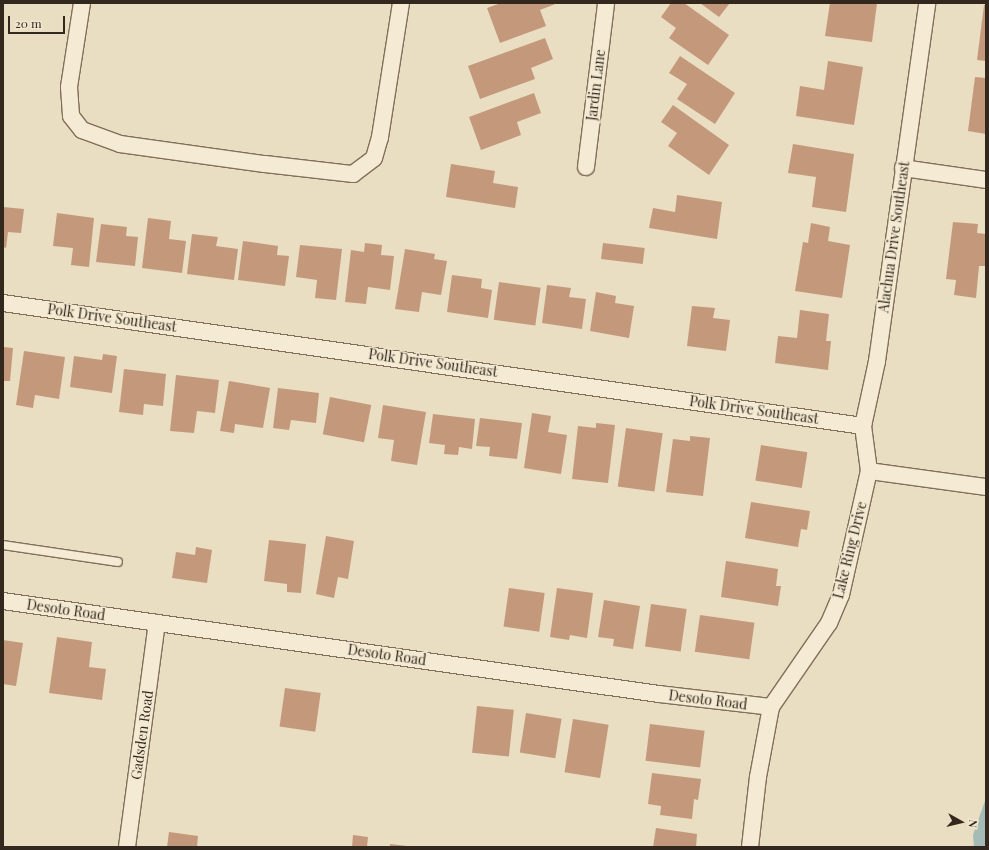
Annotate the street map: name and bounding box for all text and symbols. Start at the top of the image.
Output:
scale bar [10,8,67,34]
text: 20 m [15,15,42,31]
street label: Jardin Lane [583,48,609,122]
street label: Alachua Drive Southeast [875,160,913,314]
street label: Polk Drive Southeast [46,301,178,335]
street label: Polk Drive Southeast [367,346,499,380]
street label: Polk Drive Southeast [688,393,820,427]
street label: Lake Ring Drive [830,500,870,600]
street label: Desoto Road [26,596,106,624]
street label: Desoto Road [347,641,427,669]
street label: Desoto Road [668,687,748,713]
street label: Gadsden Road [127,689,157,781]
north arrow [941,802,981,842]
text: N [965,819,981,829]

